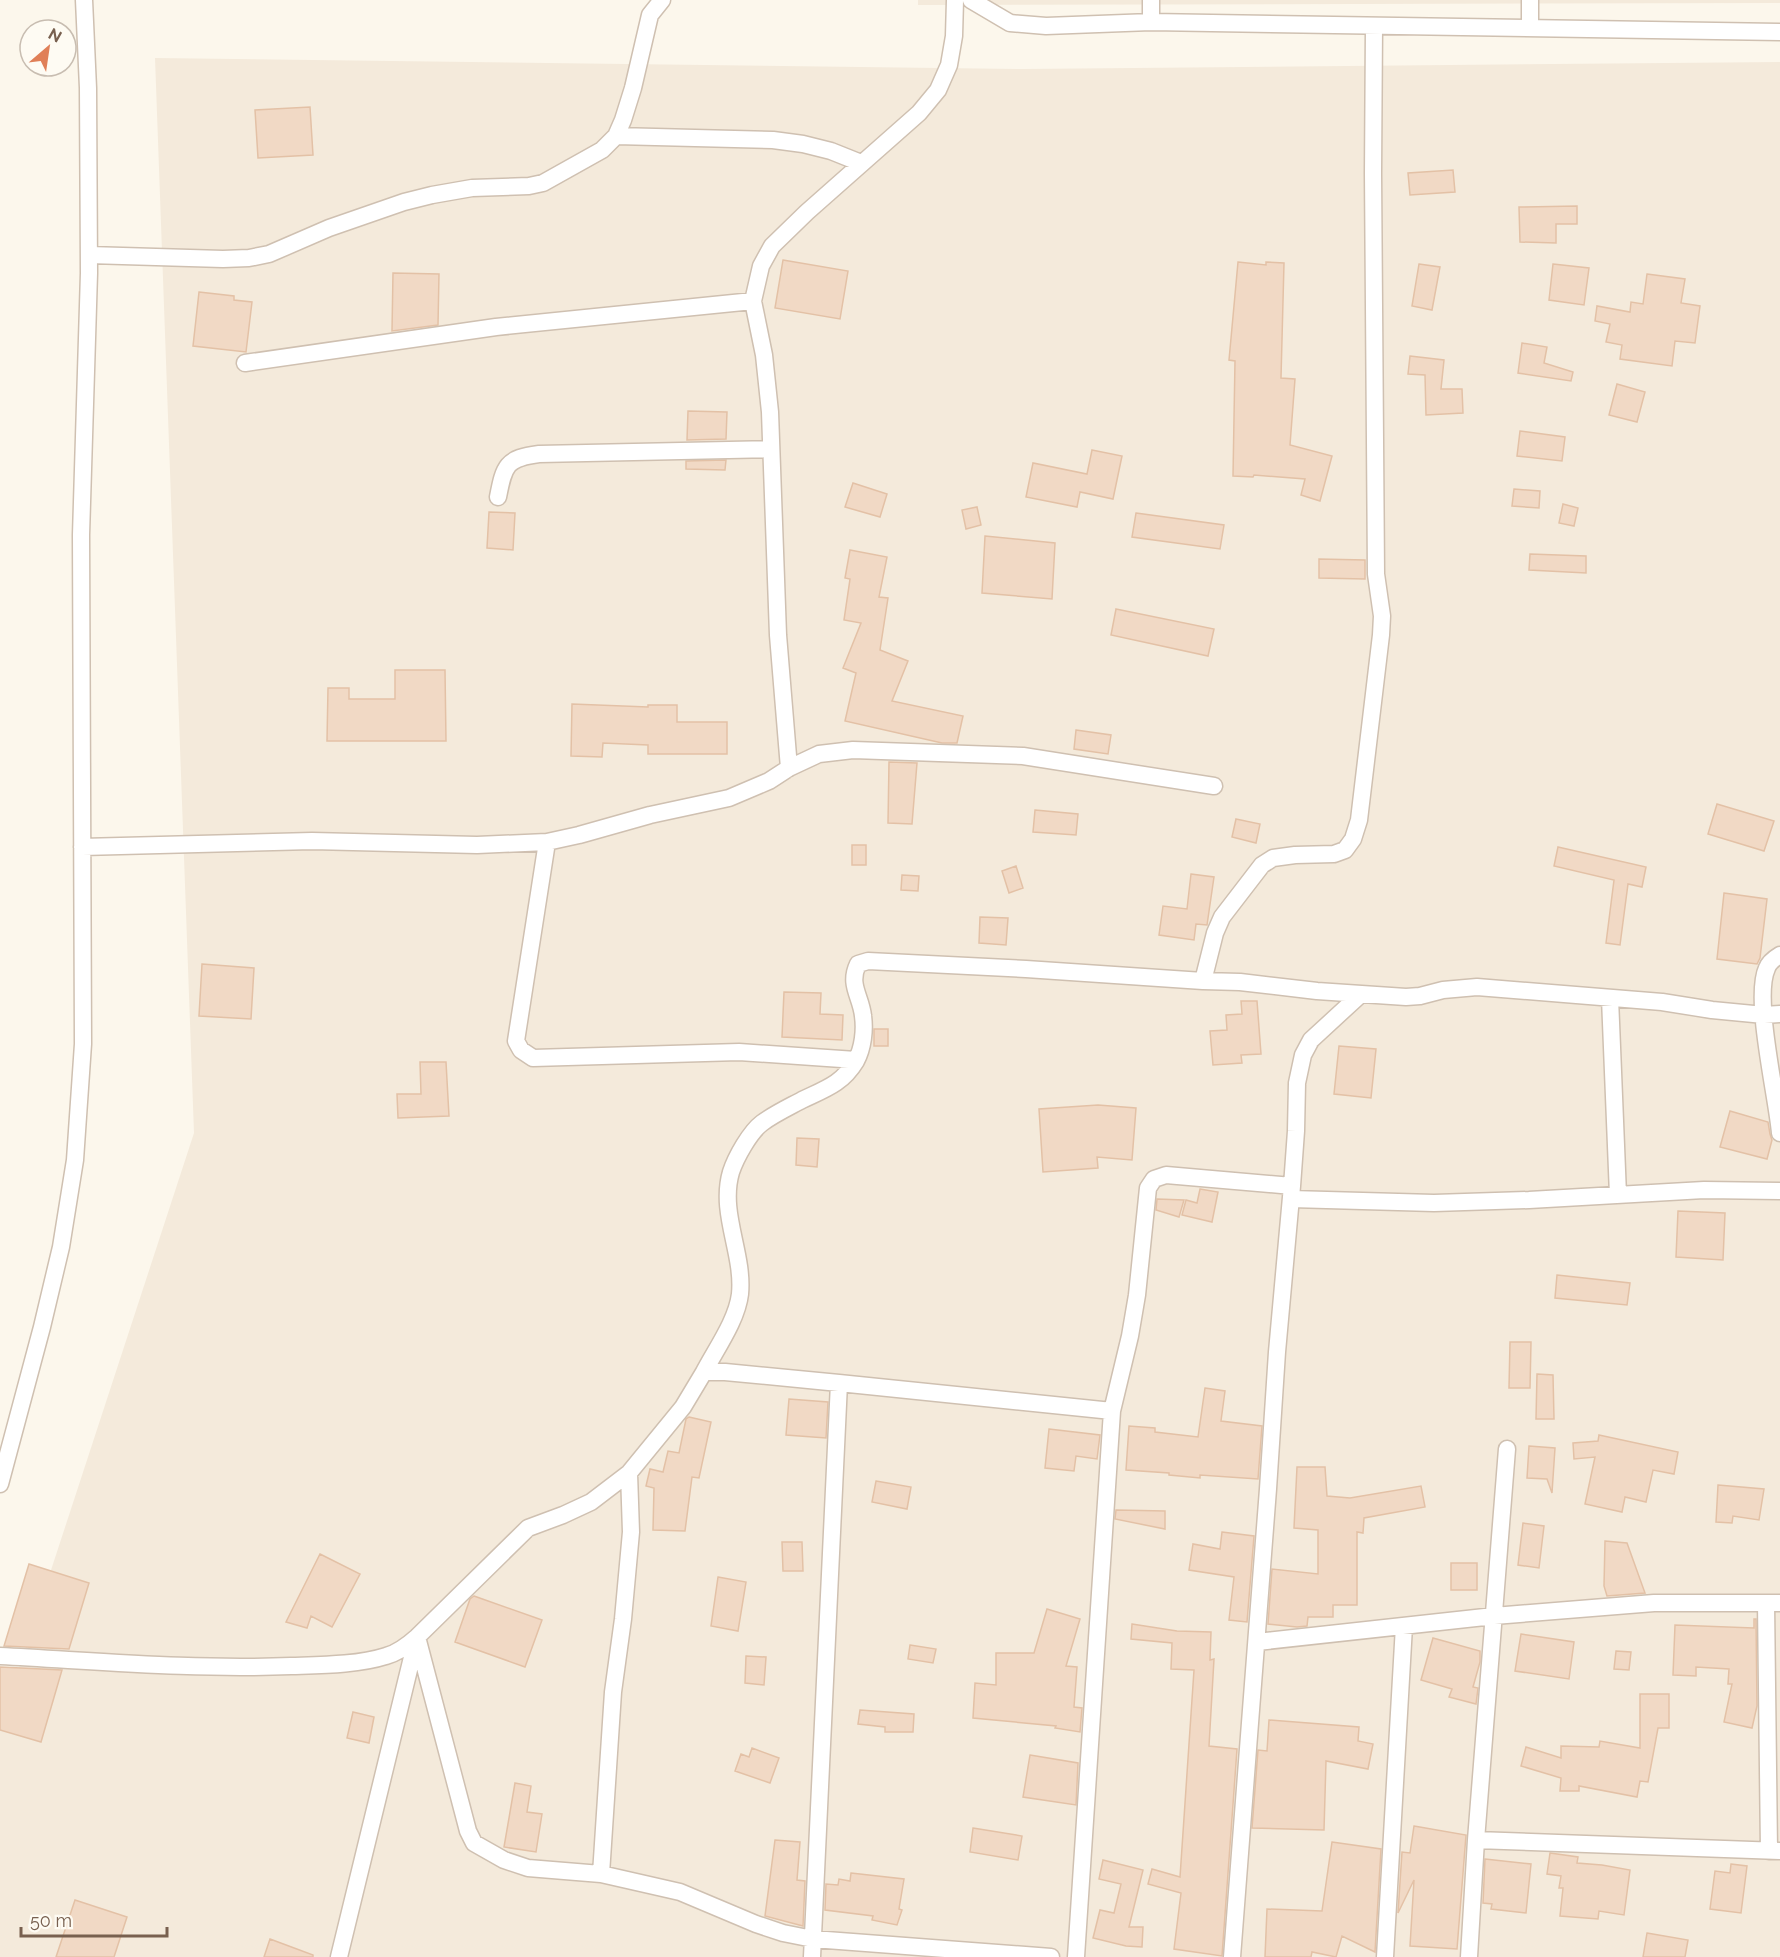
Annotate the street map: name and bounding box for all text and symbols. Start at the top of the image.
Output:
north arrow [18,18,78,78]
text: N [45,24,65,47]
scale bar [21,1900,166,1938]
text: 50 m [30,1910,72,1931]

